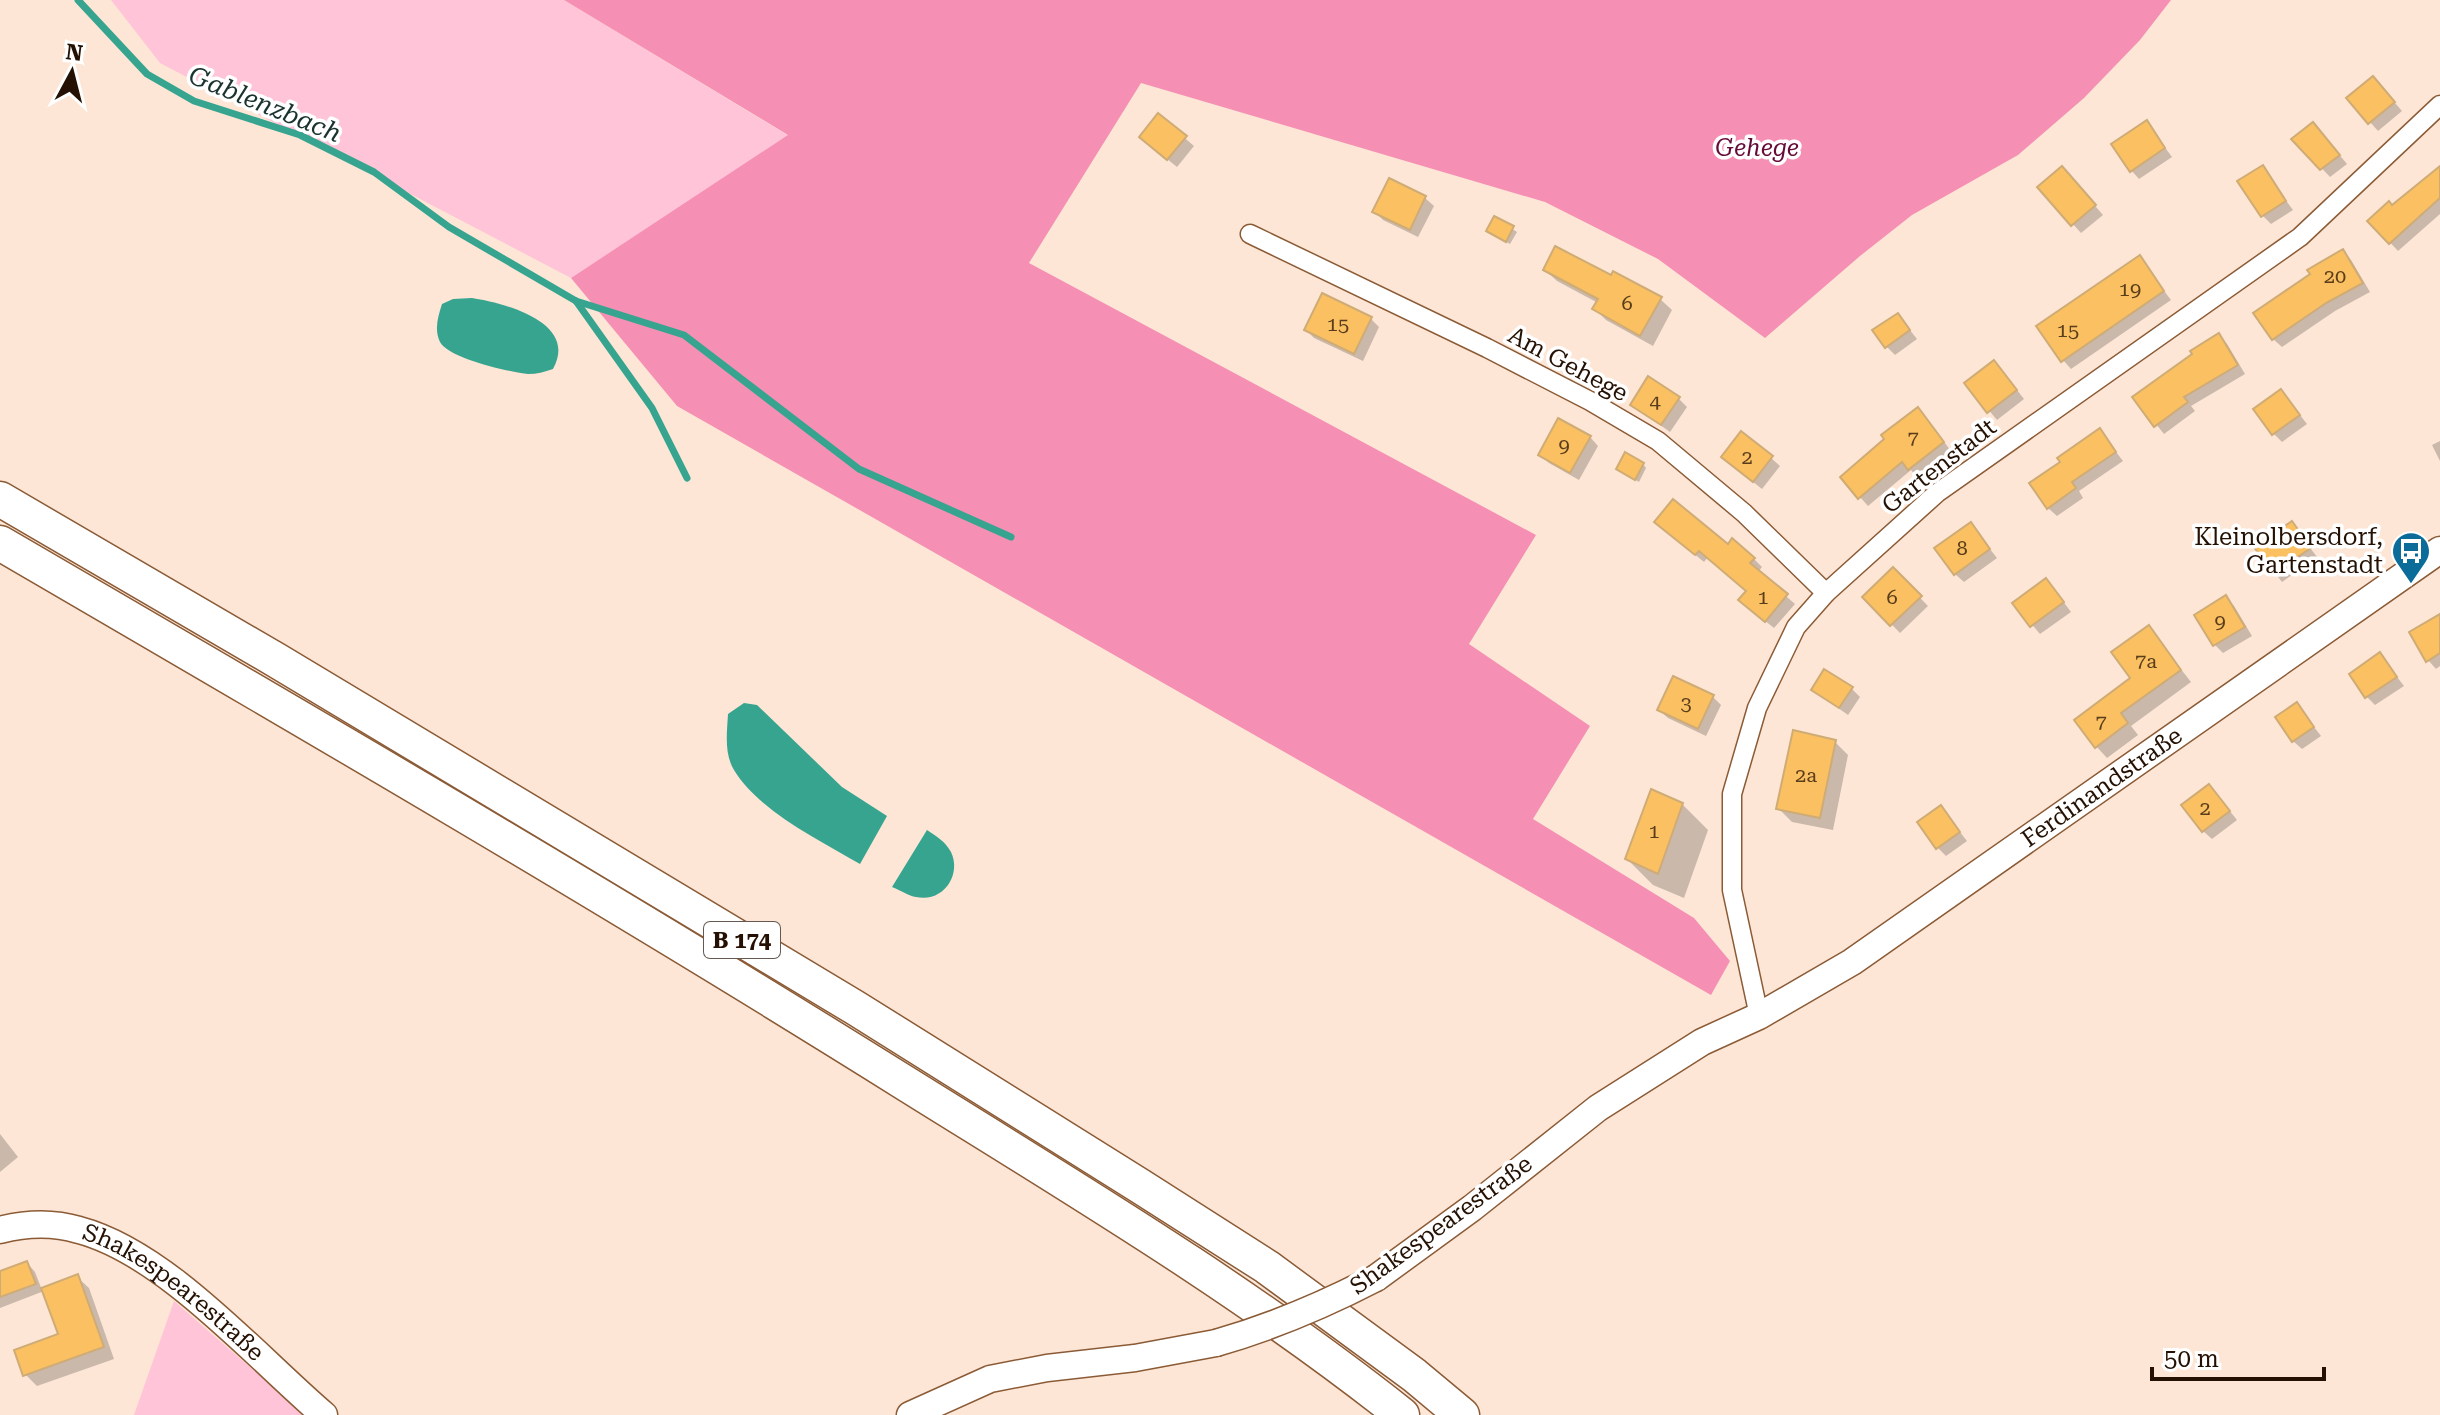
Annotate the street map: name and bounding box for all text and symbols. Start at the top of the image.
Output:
north arrow [32,32,112,112]
text: N [64,39,84,66]
water label: Gablenzbach [184,60,346,148]
park label: Gehege [1715,134,1799,162]
house number: 20 [2324,264,2346,288]
house number: 19 [2119,277,2141,301]
house number: 6 [1621,291,1633,315]
house number: 15 [1327,312,1349,336]
house number: 15 [2057,318,2079,342]
street label: Am Gehege [1503,321,1633,407]
house number: 4 [1649,389,1661,413]
street label: Gartenstadt [1876,413,2002,519]
house number: 7 [1907,426,1919,450]
house number: 9 [1558,433,1570,457]
house number: 2 [1741,445,1753,469]
place label: Kleinolbersdorf, Gartenstadt [2194,523,2383,579]
bus stop icon: Kleinolbersdorf, Gartenstadt [2390,530,2432,585]
house number: 8 [1956,536,1968,560]
house number: 1 [1757,585,1769,609]
house number: 6 [1886,585,1898,609]
house number: 9 [2214,609,2226,633]
house number: 7a [2135,649,2157,673]
house number: 3 [1680,691,1692,715]
house number: 7 [2095,710,2107,734]
street label: Ferdinandstraße [2016,721,2187,853]
house number: 2a [1795,763,1817,787]
house number: 2 [2199,796,2211,820]
house number: 1 [1648,819,1660,843]
road number: B 174 [704,922,780,958]
street label: Shakespearestraße [1345,1150,1537,1300]
street label: Shakespearestraße [79,1218,270,1367]
scale bar [2152,1331,2324,1381]
text: 50 m [2164,1345,2219,1373]

